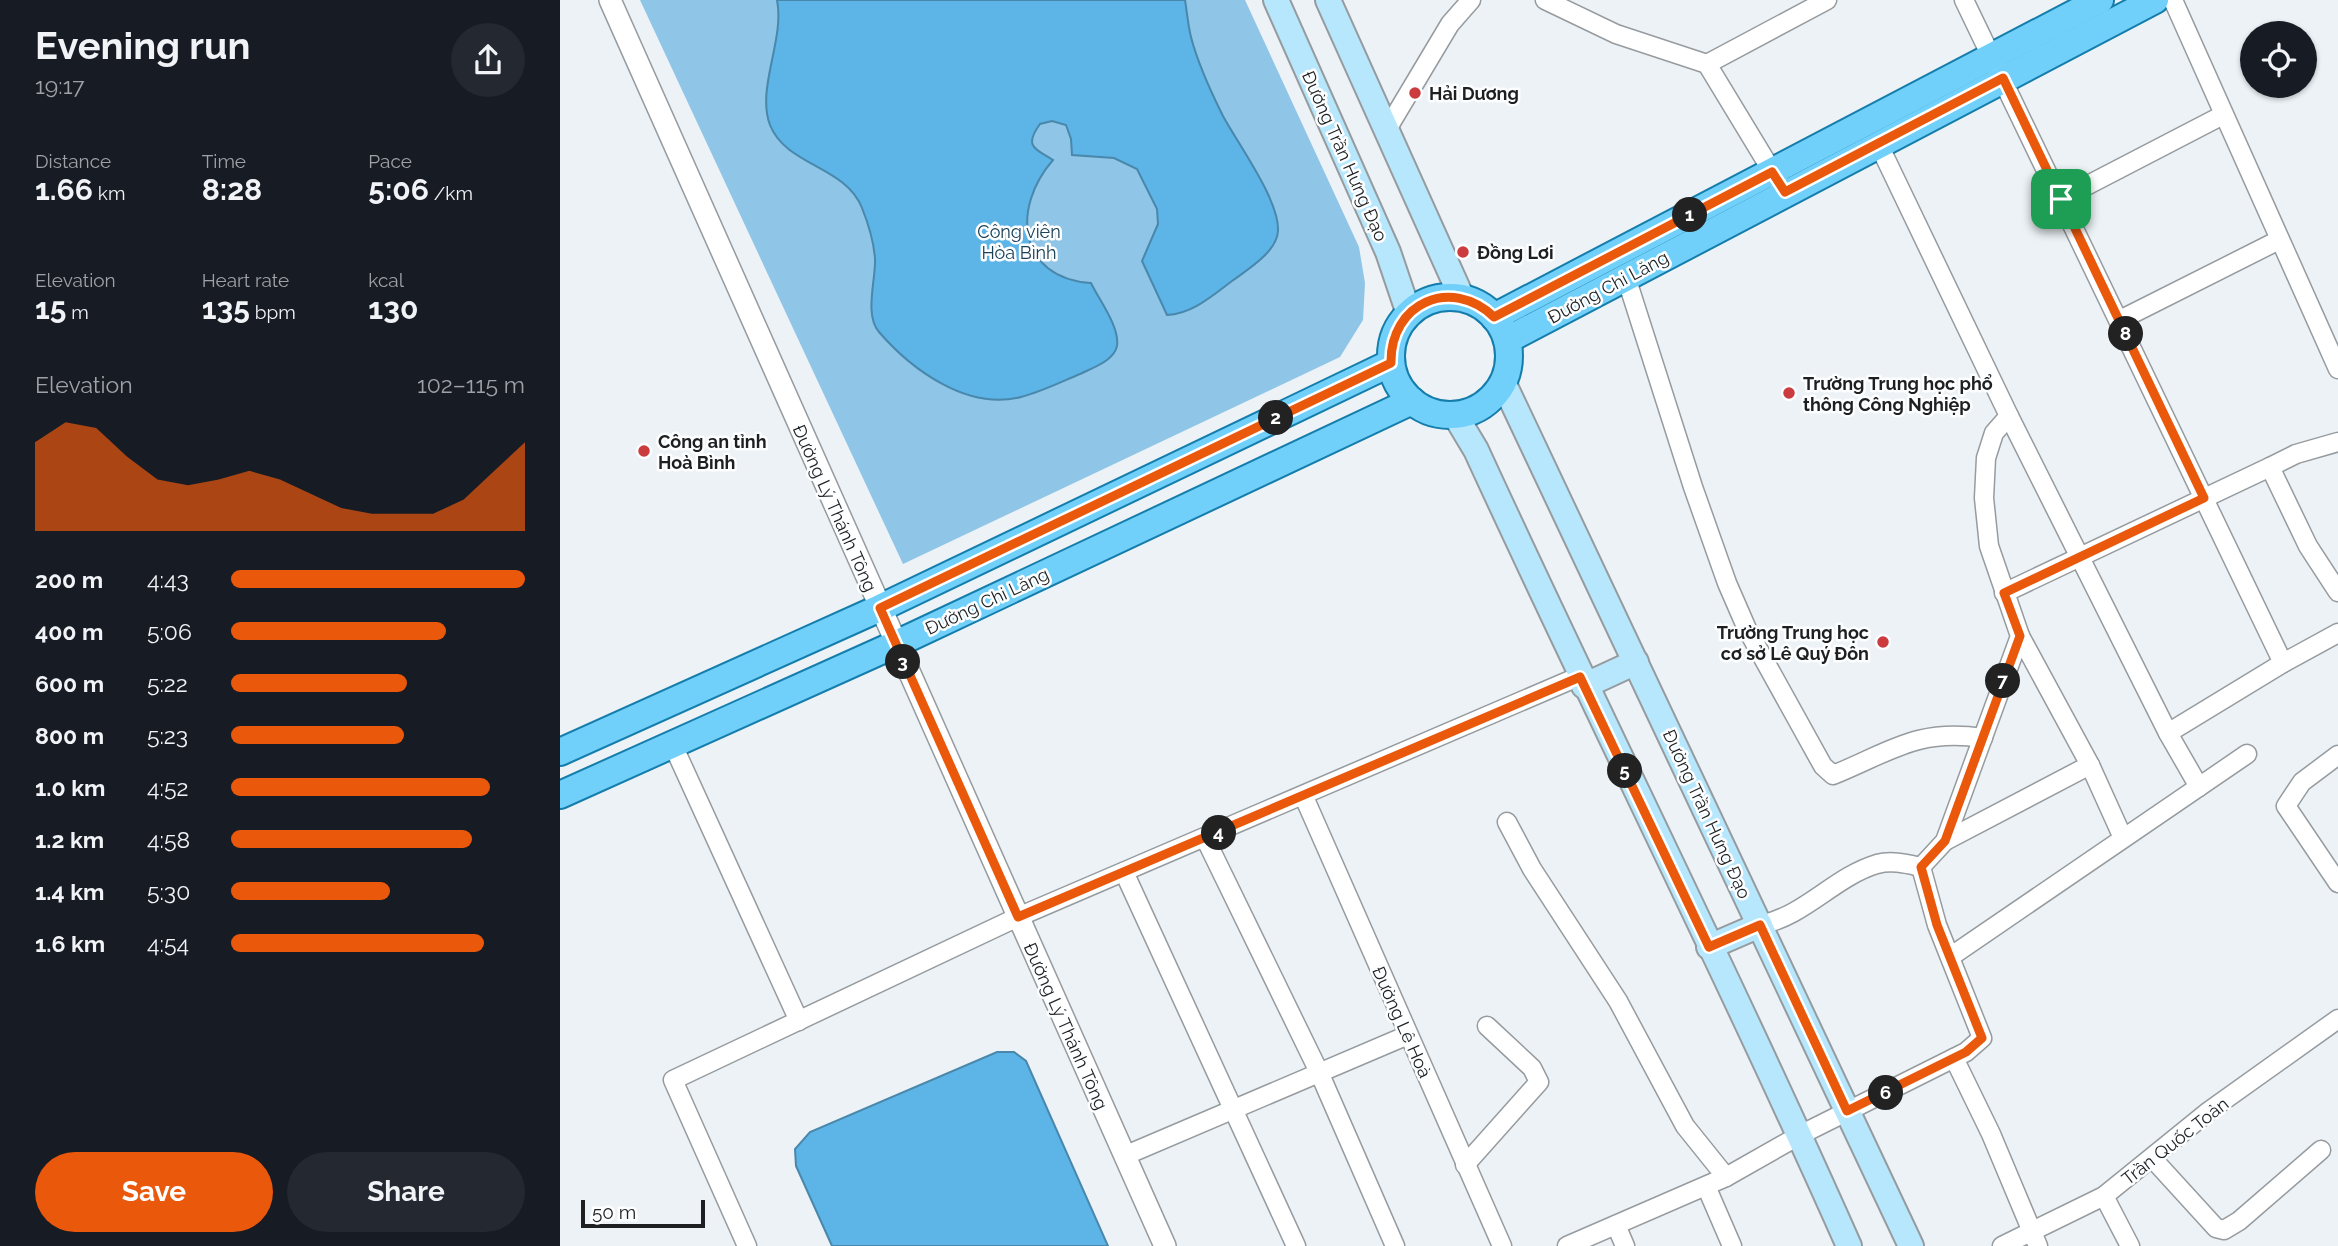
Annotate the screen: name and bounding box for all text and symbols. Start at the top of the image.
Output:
map controls [2240,21,2317,98]
button: locate [2240,21,2317,98]
text: Evening run [35,23,250,68]
button: share [451,23,525,97]
street label: Đường Trần Hưng Đạo [1298,68,1392,245]
text: 19:17 [35,72,85,99]
place label: Hải Dương [1429,83,1519,104]
marker: Hải Dương [1407,85,1423,101]
text: Distance [35,150,111,172]
text: Time [202,150,246,172]
text: Pace [368,150,412,172]
pin [2031,169,2091,229]
text: 1.66 [35,172,93,207]
text: 8:28 [202,172,262,207]
text: 5:06 [368,172,429,207]
icon: arrive [2042,180,2080,218]
text: km [93,182,125,204]
text: /km [429,182,473,204]
pin: 1 [1672,198,1708,232]
text: 1 [1685,203,1694,225]
park label: Công viên Hòa Bình [977,221,1061,263]
place label: Đồng Lơi [1477,242,1554,263]
marker: Đồng Lơi [1455,244,1471,260]
street label: Đường Chi Lăng [1544,246,1672,328]
text: Elevation [35,269,116,291]
text: Heart rate [202,269,289,291]
text: kcal [368,269,404,291]
text: 15 [35,291,66,326]
text: 135 [202,291,250,326]
text: 130 [368,291,418,326]
text: m [66,301,89,323]
text: bpm [250,301,296,323]
pin: 8 [2108,316,2144,352]
text: 8 [2120,322,2131,344]
text: Elevation [35,371,133,398]
text: 102–115 m [417,371,525,398]
place label: Trường Trung học phổ thông Công Nghiệp [1803,373,1993,415]
marker: Trường Trung học phổ thông Công Nghiệp [1781,385,1797,401]
pin: 2 [1258,400,1294,436]
text: 2 [1270,406,1281,428]
street label: Đường Lý Thánh Tông [789,421,881,595]
place label: Công an tỉnh Hoà Bình [658,431,767,473]
marker: Công an tỉnh Hoà Bình [636,443,652,459]
street label: Đường Chi Lăng [922,563,1052,639]
text: 200 m [35,566,103,593]
text: 4:43 [147,566,189,593]
text: 400 m [35,618,103,645]
text: 5:06 [147,618,192,645]
place label: Trường Trung học cơ sở Lê Quý Đôn [1717,622,1869,664]
marker: Trường Trung học cơ sở Lê Quý Đôn [1875,634,1891,650]
pin: 3 [886,644,920,680]
text: 3 [897,650,908,672]
pin: 7 [1986,664,2020,698]
text: 7 [1997,669,2008,691]
text: 600 m [35,670,104,697]
text: 5:22 [147,670,188,697]
text: 800 m [35,722,104,749]
text: 5:23 [147,722,188,749]
street label: Đường Trần Hưng Đạo [1659,726,1756,902]
pin: 5 [1608,754,1642,788]
text: 5 [1619,759,1630,781]
text: 1.0 km [35,774,105,801]
text: 4:52 [147,774,188,801]
pin: 4 [1202,816,1236,850]
text: 4 [1213,821,1224,843]
text: 1.2 km [35,826,104,853]
text: 4:58 [147,826,190,853]
text: 1.4 km [35,878,104,905]
text: 5:30 [147,878,190,905]
text: 1.6 km [35,930,105,957]
text: 4:54 [147,930,189,957]
street label: Đường Lý Thánh Tông [1020,939,1112,1113]
street label: Đường Lê Hoà [1368,963,1436,1081]
pin: 6 [1868,1076,1904,1110]
text: 6 [1880,1081,1891,1103]
street label: Trần Quốc Toản [2118,1093,2232,1189]
button: Save [35,1152,273,1232]
button: Share [287,1152,525,1232]
scale bar [581,1197,705,1229]
text: 50 m [592,1201,636,1223]

